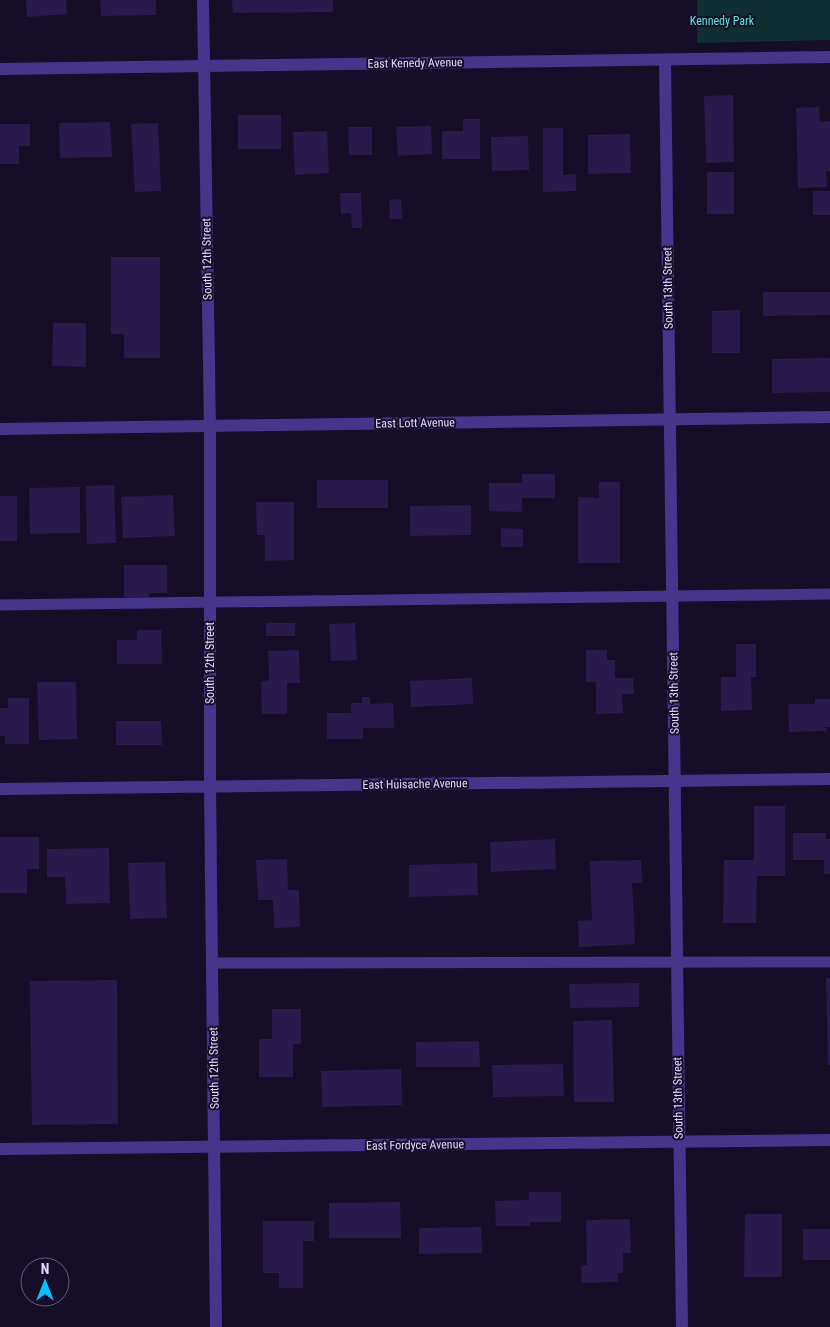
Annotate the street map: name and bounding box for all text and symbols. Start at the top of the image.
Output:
park label: Kennedy Park [690,14,755,28]
street label: East Kenedy Avenue [367,55,463,71]
street label: South 12th Street [199,217,215,300]
street label: South 13th Street [660,246,676,329]
street label: East Lott Avenue [375,415,455,431]
street label: South 12th Street [203,621,217,704]
street label: South 13th Street [666,651,682,734]
street label: East Huisache Avenue [362,776,468,792]
street label: South 12th Street [206,1026,222,1109]
street label: South 13th Street [670,1056,686,1139]
street label: East Fordyce Avenue [366,1137,465,1153]
north arrow [20,1257,70,1307]
text: N [41,1261,49,1277]

